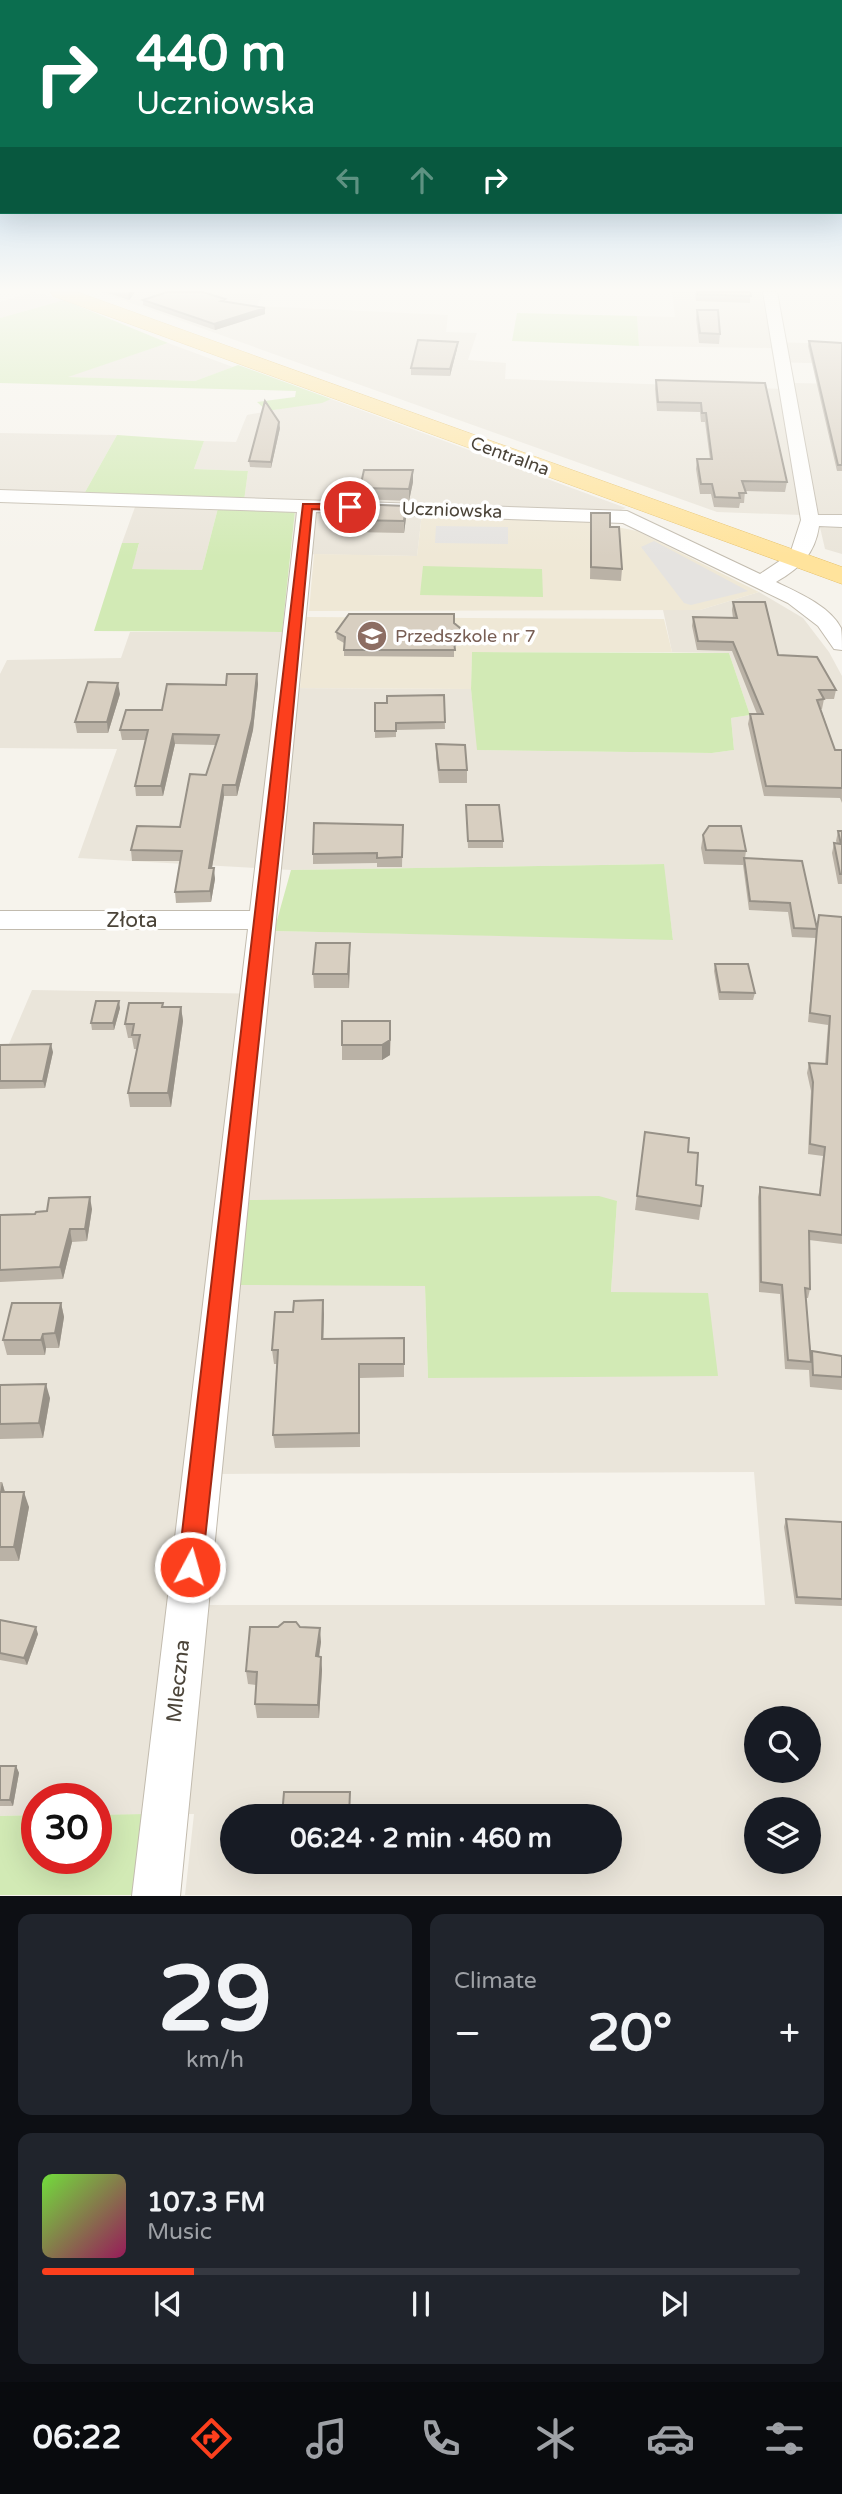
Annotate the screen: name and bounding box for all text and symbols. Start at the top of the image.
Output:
text: 440 m [136,25,286,84]
icon: right [21,28,112,119]
text: Uczniowska [136,85,315,123]
icon: left [330,161,368,199]
icon: ahead [403,161,441,199]
icon: right [476,161,514,199]
street label: Centralna [467,432,553,480]
pin [320,477,380,537]
icon: arrive [331,488,369,526]
street label: Uczniowska [401,497,503,523]
school or university icon: Przedszkole nr 7 [355,619,389,653]
place label: Przedszkole nr 7 [395,625,536,647]
street label: Złota [106,908,158,933]
position arrow [153,1530,227,1604]
street label: Mleczna [162,1638,195,1724]
map controls [744,1706,821,1874]
button: search [744,1706,821,1783]
speed limit sign: 30 [21,1783,112,1874]
button: layers [744,1797,821,1874]
text: 06:24 · 2 min · 460 m [290,1823,552,1854]
text: 29 [158,1945,272,2055]
text: Climate [454,1967,537,1995]
text: 20° [587,2002,672,2065]
text: − [454,2011,481,2057]
text: + [779,2011,800,2057]
text: km/h [186,2046,244,2074]
text: 107.3 FM [147,2187,265,2218]
text: Music [147,2218,212,2246]
icon: previous [149,2285,187,2323]
icon: pause [402,2285,440,2323]
icon: next [655,2285,693,2323]
icon: directions [187,2414,236,2463]
icon: music [302,2414,351,2463]
icon: phone [416,2414,465,2463]
icon: climate [531,2414,580,2463]
icon: car [646,2414,695,2463]
icon: filters [760,2414,809,2463]
text: 06:22 [33,2419,122,2457]

